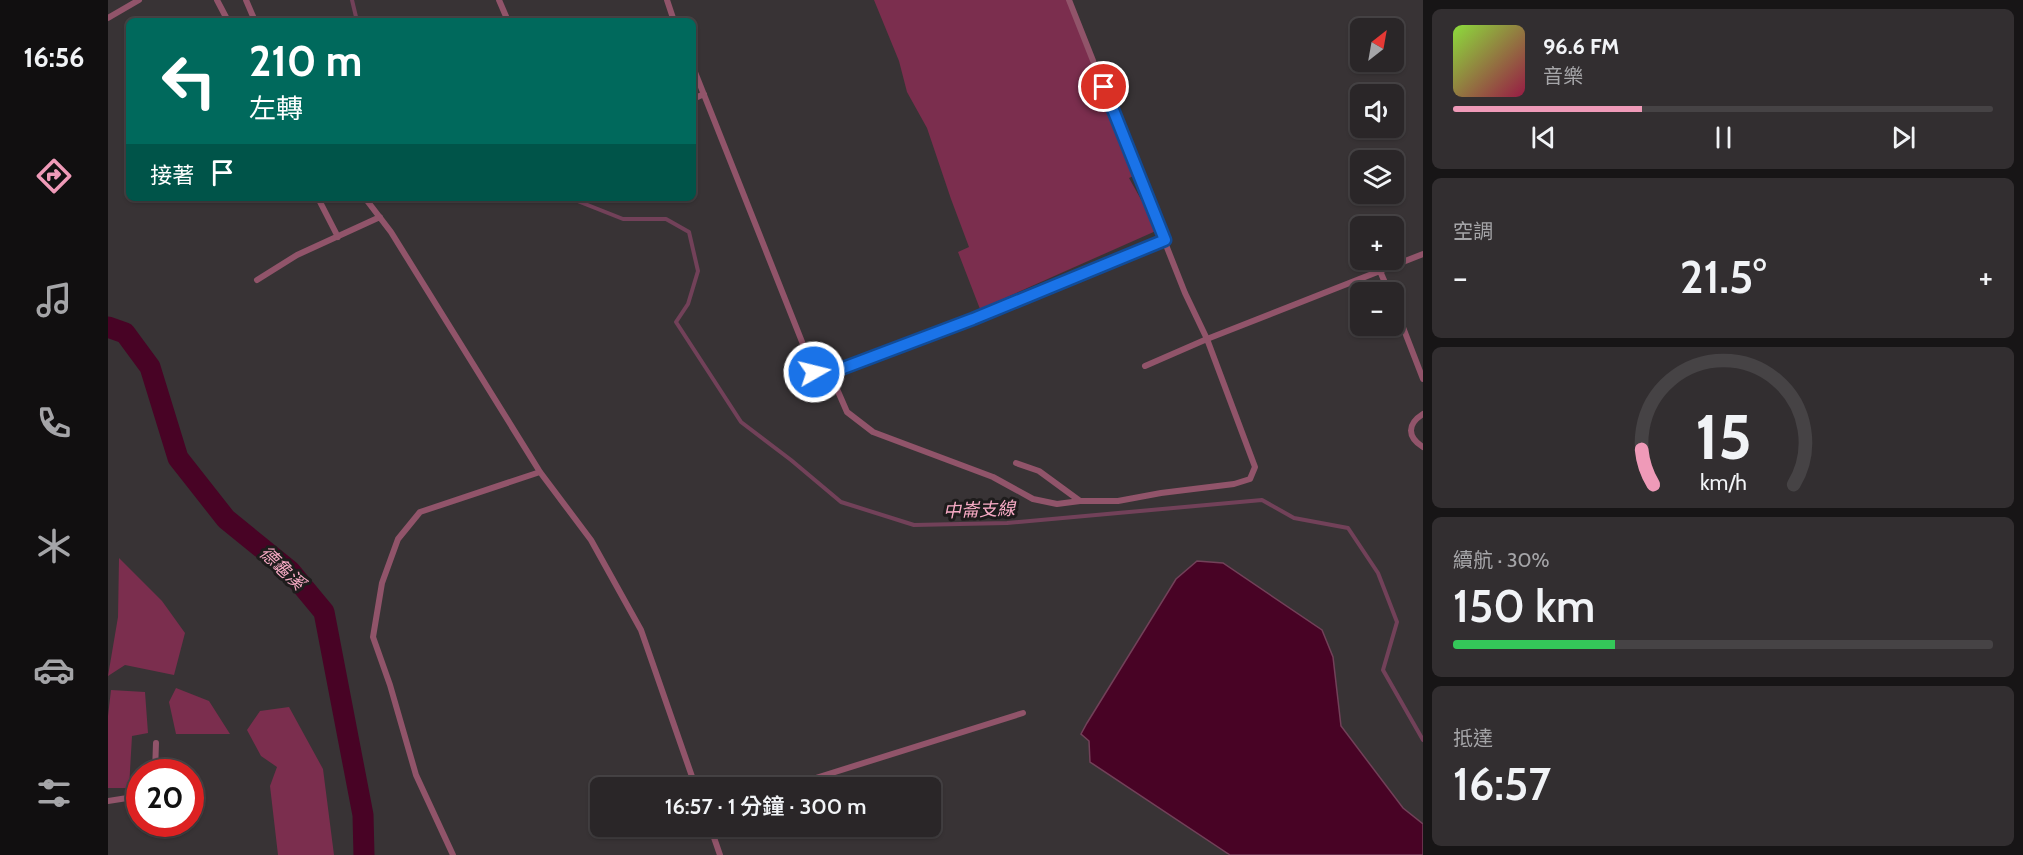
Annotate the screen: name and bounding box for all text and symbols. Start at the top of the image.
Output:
north arrow [1350,18,1404,72]
map controls [1350,18,1404,336]
text: 96.6 FM [1543,33,1619,60]
text: 210 m [249,35,362,87]
text: 16:56 [24,41,84,74]
icon: left [150,42,228,120]
pin [1078,61,1129,112]
text: 音樂 [1543,64,1583,88]
icon: arrive [1087,70,1120,103]
button: sound [1350,84,1404,138]
text: 左轉 [249,92,303,125]
icon: previous [1527,121,1560,154]
icon: pause [1707,121,1740,154]
icon: next [1887,121,1920,154]
button: layers [1350,150,1404,204]
icon: directions [33,155,75,197]
icon: arrive [206,156,239,189]
text: 接著 [150,162,194,189]
button: + [1350,216,1404,270]
text: 空調 [1453,219,1493,243]
text: 21.5° [1680,250,1766,304]
text: − [1453,257,1468,297]
text: + [1978,257,1993,297]
icon: music [33,279,75,321]
button: − [1350,282,1404,336]
position arrow [782,340,846,404]
text: 15 [1695,399,1751,475]
icon: phone [33,402,75,444]
text: km/h [1700,469,1746,495]
water label: 中崙支線 [943,498,1017,522]
icon: climate [33,525,75,567]
water label: 德龜溪 [255,542,311,597]
text: 續航 · 30% [1453,548,1550,572]
text: 150 km [1453,579,1595,633]
icon: car [33,649,75,691]
text: 抵達 [1453,726,1493,750]
text: 16:57 [1453,757,1551,811]
speed limit sign: 20 [126,759,204,837]
icon: filters [33,772,75,814]
text: 16:57 · 1 分鐘 · 300 m [665,793,866,820]

